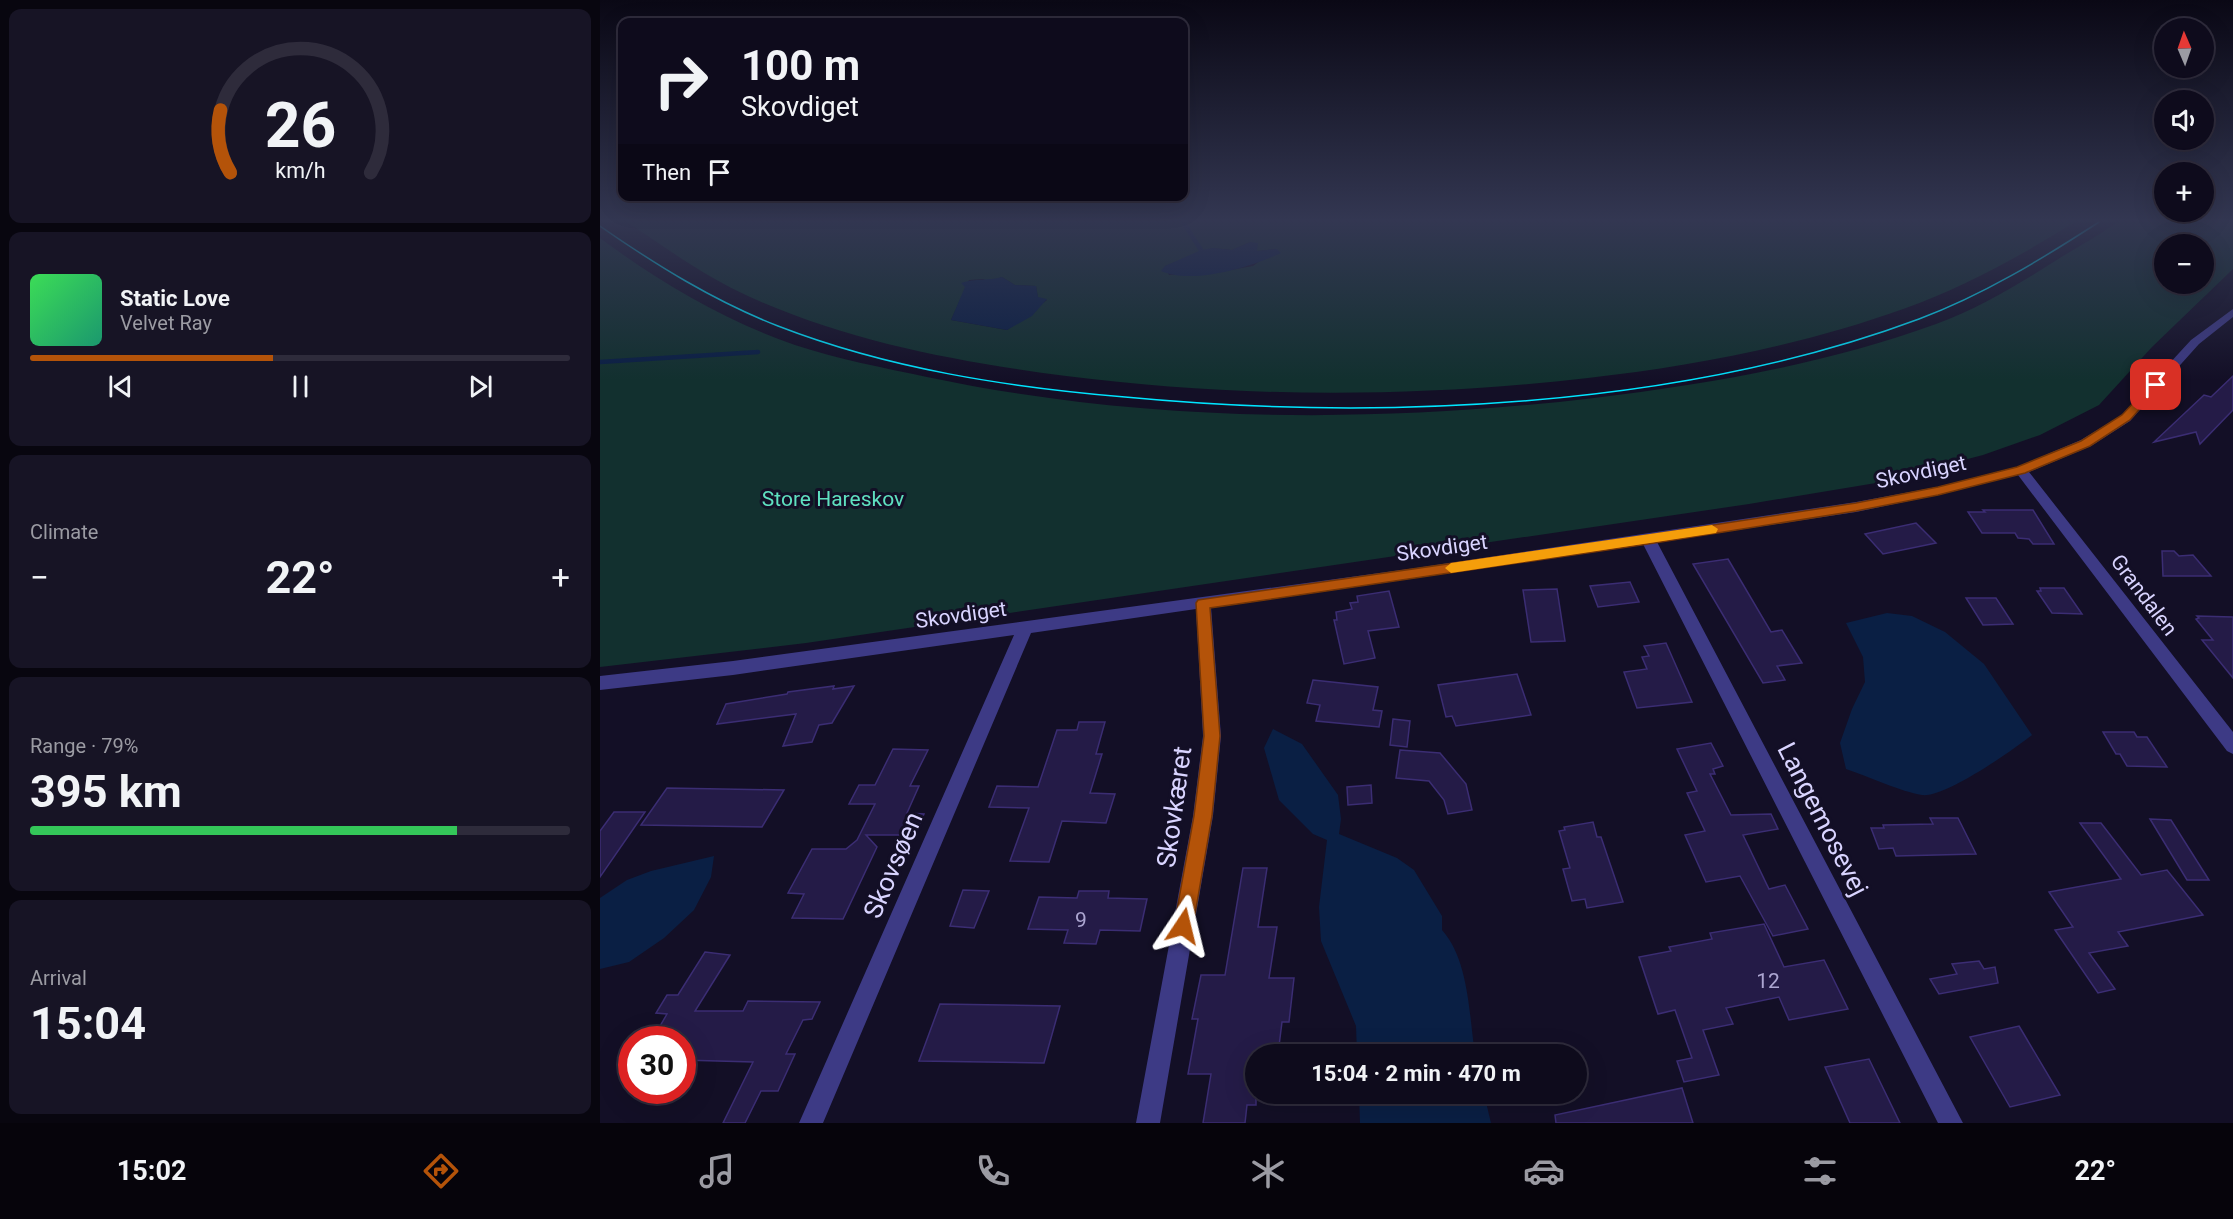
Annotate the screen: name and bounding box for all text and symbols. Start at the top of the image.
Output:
north arrow [2154,18,2214,78]
map controls [2154,18,2214,294]
text: 100 m [741,41,860,90]
icon: right [642,42,720,120]
text: 26 [264,89,336,162]
button: sound [2154,90,2214,150]
text: Skovdiget [741,91,859,123]
icon: arrive [703,156,736,189]
text: km/h [275,158,325,183]
text: Then [642,160,691,185]
button: + [2154,162,2214,222]
button: − [2154,234,2214,294]
text: Static Love [120,286,230,311]
text: Velvet Ray [120,311,212,335]
pin [2130,359,2181,410]
icon: arrive [2139,368,2172,401]
icon: previous [104,370,137,403]
icon: pause [284,370,317,403]
icon: next [464,370,497,403]
street label: Skovdiget [1874,451,1968,493]
park label: Store Hareskov [762,487,904,511]
text: Climate [30,520,98,544]
street label: Skovdiget [1395,530,1489,566]
street label: Grandalen [2106,550,2182,640]
text: 22° [265,551,335,604]
text: − [30,558,49,597]
text: + [551,558,570,597]
street label: Skovdiget [914,597,1008,633]
text: Range · 79% [30,734,138,758]
street label: Langemosevej [1771,737,1875,901]
street label: Skovkæret [1151,745,1197,869]
text: 395 km [30,765,182,818]
street label: Skovsøen [857,808,929,922]
position arrow [1151,894,1215,958]
house number: 9 [1075,908,1087,932]
text: Arrival [30,966,87,990]
house number: 12 [1756,969,1780,993]
text: 15:04 [30,997,146,1050]
speed limit sign: 30 [618,1026,696,1104]
text: 15:04 · 2 min · 470 m [1311,1061,1521,1086]
icon: directions [420,1150,462,1192]
icon: music [696,1150,738,1192]
icon: phone [972,1150,1014,1192]
icon: climate [1247,1150,1289,1192]
icon: car [1523,1150,1565,1192]
icon: filters [1799,1150,1841,1192]
text: 15:02 [117,1155,186,1187]
text: 22° [2075,1155,2116,1187]

